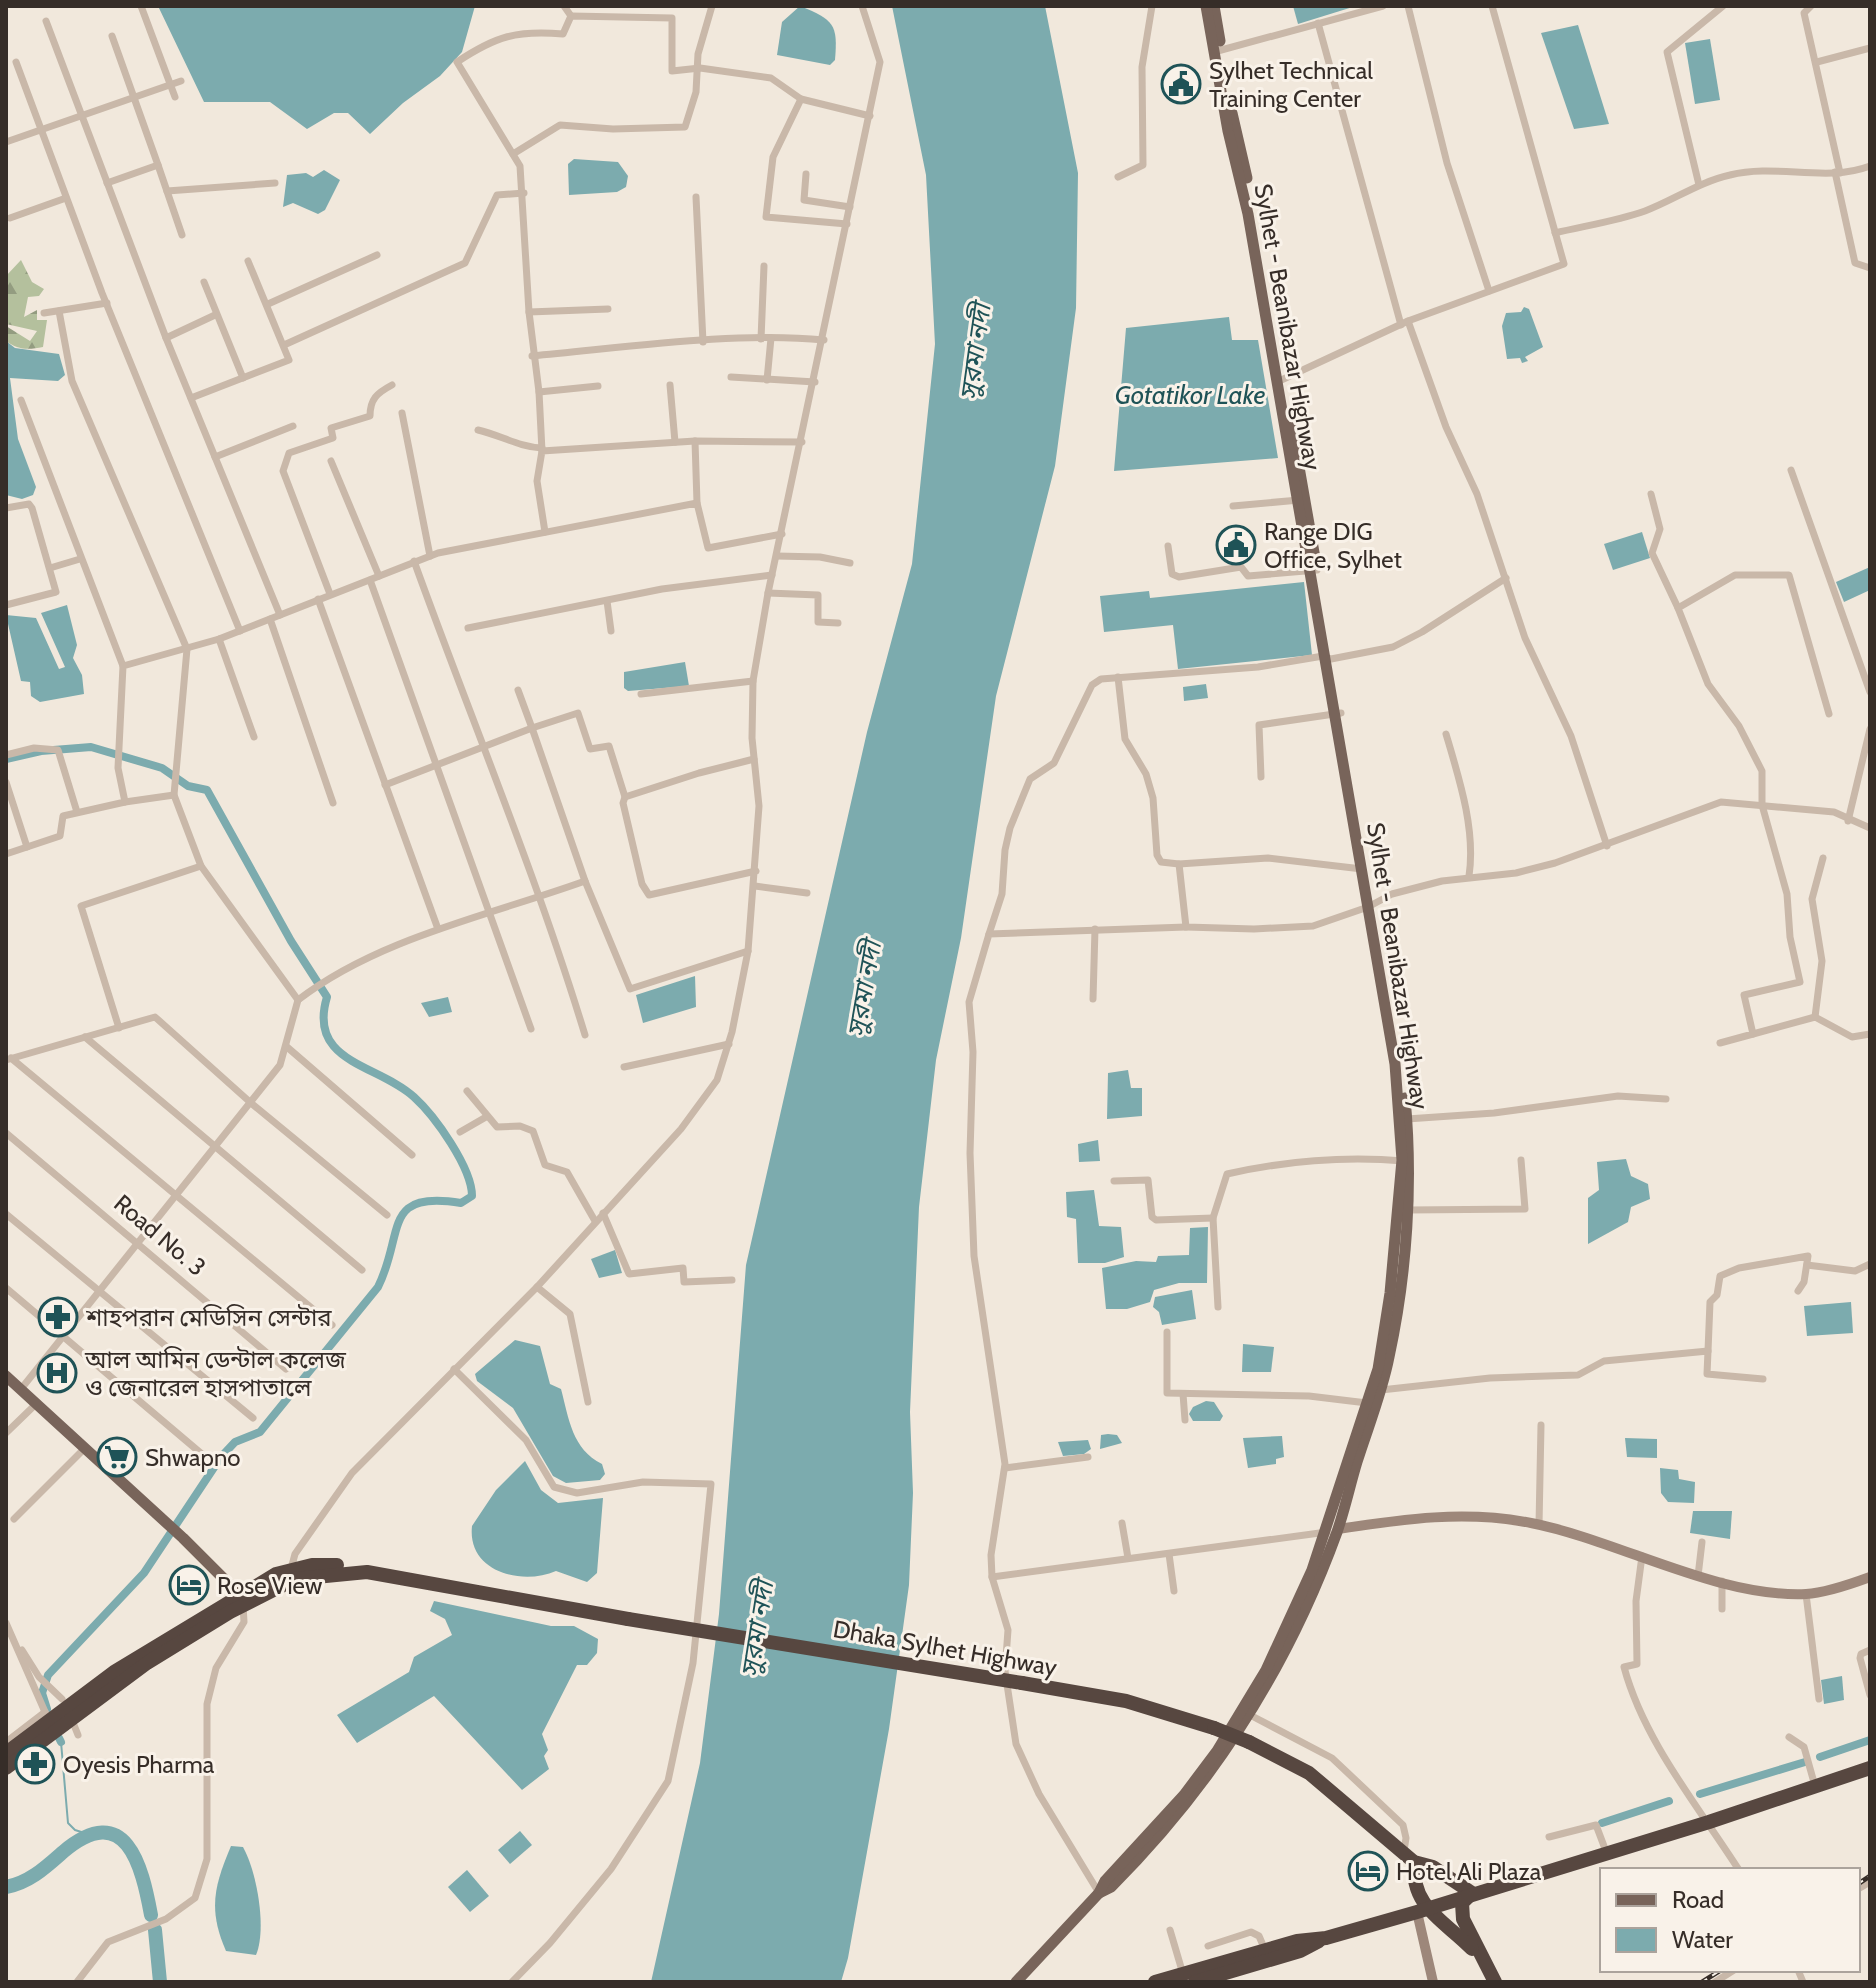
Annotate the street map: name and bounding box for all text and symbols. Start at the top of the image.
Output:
place label: Sylhet Technical Training Center [1209,56,1373,113]
public building icon: Sylhet Technical Training Center [1160,63,1202,105]
street label: Sylhet - Beanibazar Highway [1249,182,1327,472]
water label: সুরমা নদী [952,297,998,402]
water label: Gotatikor Lake [1115,379,1265,411]
place label: Range DIG Office, Sylhet [1264,517,1402,574]
public building icon: Range DIG Office, Sylhet [1215,524,1257,566]
street label: Sylhet - Beanibazar Highway [1361,820,1435,1112]
water label: সুরমা নদী [840,934,889,1039]
street label: Road No. 3 [108,1188,212,1282]
pharmacy icon: শাহপরান মেডিসিন সেন্টার [37,1296,79,1338]
place label: শাহপরান মেডিসিন সেন্টার [85,1303,332,1332]
place label: আল আমিন ডেন্টাল কলেজ ও জেনারেল হাসপাতালে [84,1345,346,1402]
hospital icon: আল আমিন ডেন্টাল কলেজ ও জেনারেল হাসপাতালে [36,1352,78,1394]
supermarket icon: Shwapno [96,1436,138,1478]
place label: Shwapno [145,1443,241,1472]
hotel icon: Rose View [168,1564,210,1606]
place label: Rose View [217,1571,323,1600]
water label: সুরমা নদী [734,1574,781,1679]
street label: Dhaka Sylhet Highway [831,1614,1059,1682]
pharmacy icon: Oyesis Pharma [14,1743,56,1785]
place label: Oyesis Pharma [63,1750,215,1779]
hotel icon: Hotel Ali Plaza [1347,1850,1389,1892]
place label: Hotel Ali Plaza [1396,1857,1542,1886]
legend [1600,1868,1860,1972]
text: Road [1672,1885,1724,1914]
text: Water [1672,1925,1733,1954]

